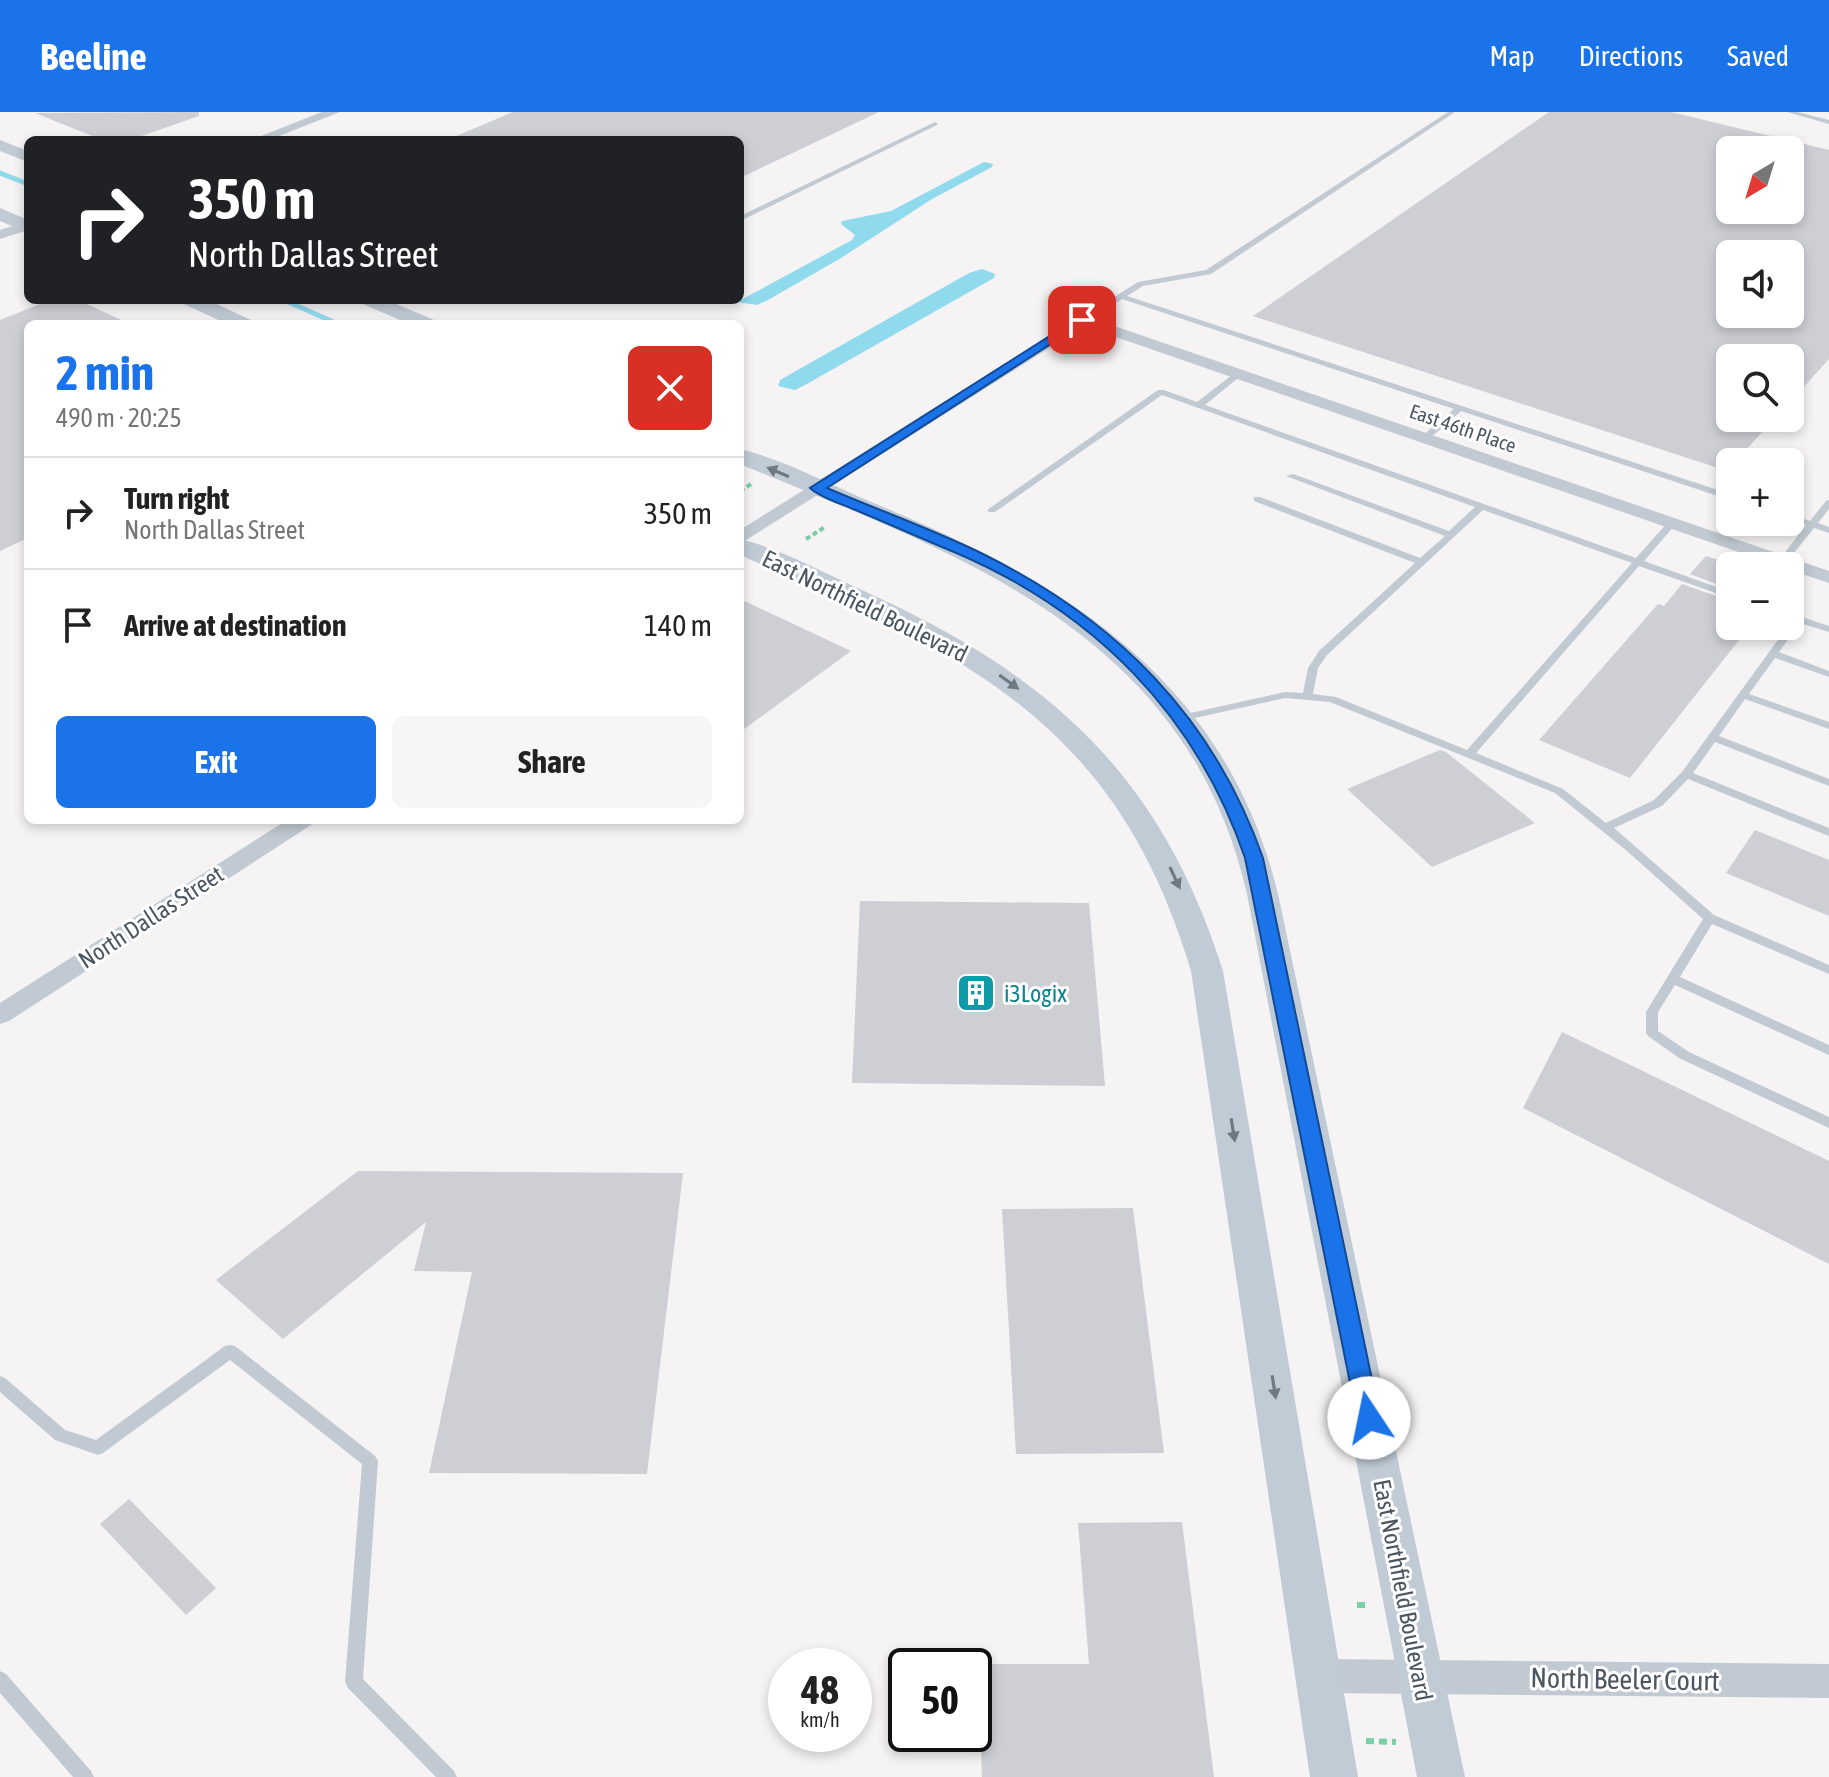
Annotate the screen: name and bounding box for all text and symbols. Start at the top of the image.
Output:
text: Beeline [40,35,147,78]
text: Map [1490,40,1535,72]
text: Directions [1579,40,1683,72]
text: Saved [1727,40,1789,72]
north arrow [1716,136,1804,224]
map controls [1716,136,1804,640]
text: 350 m [188,167,315,231]
icon: right [56,168,160,272]
text: North Dallas Street [188,233,439,275]
button: sound [1716,240,1804,328]
pin [1048,286,1116,354]
icon: arrive [1060,298,1104,342]
button: search [1716,344,1804,432]
text: 2 min [56,345,154,400]
button: close [628,346,712,430]
street label: East 46th Place [1407,399,1519,457]
text: 490 m · 20:25 [56,403,182,433]
button: + [1716,448,1804,536]
one-way arrow [766,466,790,479]
text: Turn right [124,481,230,515]
icon: right [56,491,100,535]
text: 350 m [644,496,712,530]
text: North Dallas Street [124,515,305,545]
street label: East Northfield Boulevard [758,545,972,667]
button: − [1716,552,1804,640]
icon: arrive [56,603,100,647]
text: Arrive at destination [124,608,346,642]
text: 140 m [644,608,712,642]
one-way arrow [998,674,1020,690]
button: Exit [56,716,376,808]
button: Share [392,716,712,808]
street label: North Dallas Street [74,860,228,974]
one-way arrow [1168,866,1182,890]
building icon: i3Logix [955,972,997,1014]
place label: i3Logix [1004,980,1067,1007]
one-way arrow [1227,1118,1240,1143]
one-way arrow [1268,1375,1281,1400]
position arrow [1327,1376,1411,1460]
street label: East Northfield Boulevard [1368,1477,1438,1703]
speed limit sign: 50 [888,1648,992,1752]
street label: North Beeler Court [1530,1661,1720,1697]
text: 48 [801,1667,839,1712]
text: km/h [800,1708,840,1731]

